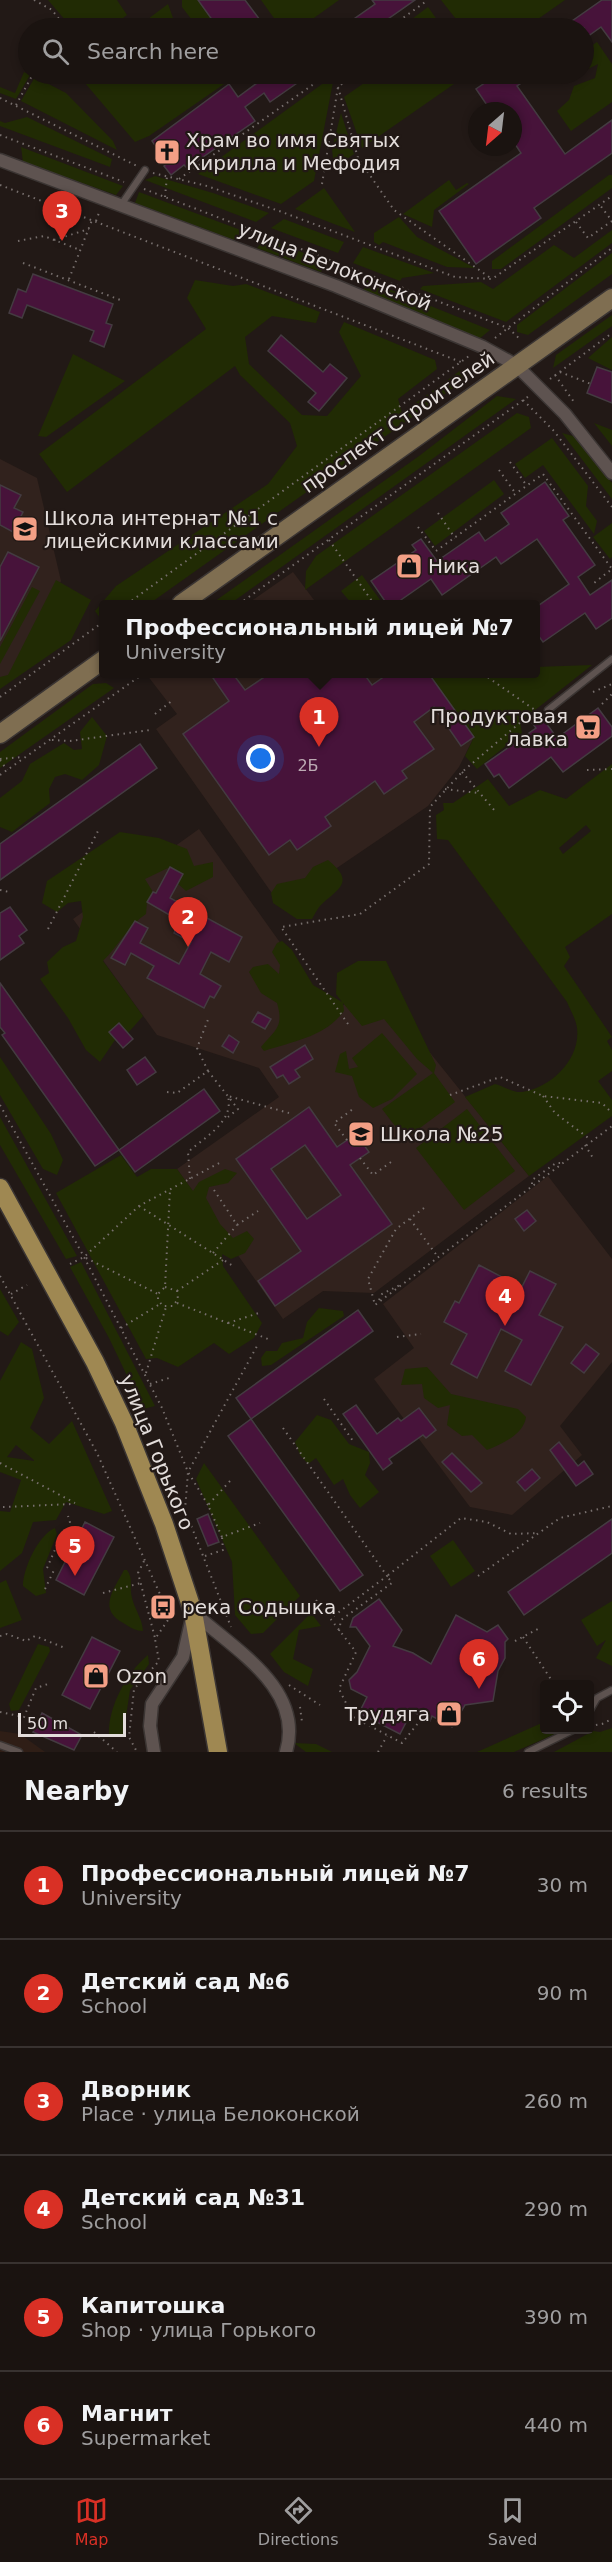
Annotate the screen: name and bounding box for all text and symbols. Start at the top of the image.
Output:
search box [18,18,594,84]
icon: search [39,35,72,68]
text: Search here [87,39,219,64]
north arrow [468,102,522,156]
place label: Храм во имя Святых Кирилла и Мефодия [186,128,400,175]
church icon: Храм во имя Святых Кирилла и Мефодия [152,137,182,167]
pin: 3 [42,192,82,241]
street label: улица Белоконской [235,216,435,316]
street label: проспект Строителей [297,346,499,498]
place label: Школа интернат №1 с лицейскими классами [44,506,279,553]
school or university icon: Школа интернат №1 с лицейскими классами [10,514,40,544]
shop icon: Ника [394,551,424,581]
place label: Ника [428,554,480,578]
popup [99,600,540,678]
text: Профессиональный лицей №7 [125,615,514,640]
text: University [125,640,226,664]
pin: 1 [300,698,338,747]
place label: Продуктовая лавка [430,704,568,751]
supermarket icon: Продуктовая лавка [573,712,603,742]
your location [246,744,275,773]
house number: 2Б [297,756,319,775]
pin: 2 [168,898,207,947]
school or university icon: Школа №25 [346,1119,376,1149]
place label: Школа №25 [380,1122,503,1146]
pin: 4 [486,1276,524,1326]
street label: улица Горького [115,1371,199,1533]
pin: 5 [56,1526,94,1576]
bus stop icon: река Содышка [148,1592,178,1622]
place label: река Содышка [182,1595,336,1619]
pin: 6 [460,1640,498,1689]
shop icon: Ozon [81,1661,111,1691]
place label: Ozon [116,1664,167,1688]
map controls [540,1680,594,1734]
button: locate [540,1680,594,1734]
shop icon: Трудяга [434,1699,464,1729]
place label: Трудяга [344,1702,430,1726]
scale bar [18,1710,126,1738]
text: 50 m [27,1714,68,1733]
text: Nearby [24,1776,129,1806]
text: 6 results [502,1779,588,1803]
text: Профессиональный лицей №7 [81,1861,469,1886]
text: 1 [37,1873,50,1897]
text: 30 m [537,1873,588,1897]
text: University [81,1886,182,1910]
text: Детский сад №6 [81,1969,290,1994]
text: 2 [37,1981,50,2005]
text: 90 m [537,1981,588,2005]
text: School [81,1994,147,2018]
text: Дворник [81,2077,191,2102]
text: 3 [37,2089,50,2113]
text: 260 m [524,2089,588,2113]
text: Place · улица Белоконской [81,2102,360,2126]
text: Детский сад №31 [81,2185,305,2210]
text: 4 [37,2197,50,2221]
text: 290 m [524,2197,588,2221]
text: School [81,2210,147,2234]
text: Капитошка [81,2293,225,2318]
text: 5 [37,2305,50,2329]
text: 390 m [524,2305,588,2329]
text: Shop · улица Горького [81,2318,316,2342]
text: Магнит [81,2401,173,2426]
text: 6 [37,2413,50,2437]
text: 440 m [524,2413,588,2437]
text: Supermarket [81,2426,210,2450]
tab: Map [75,2494,108,2549]
tab: Directions [258,2494,338,2549]
tab: Saved [488,2494,537,2549]

